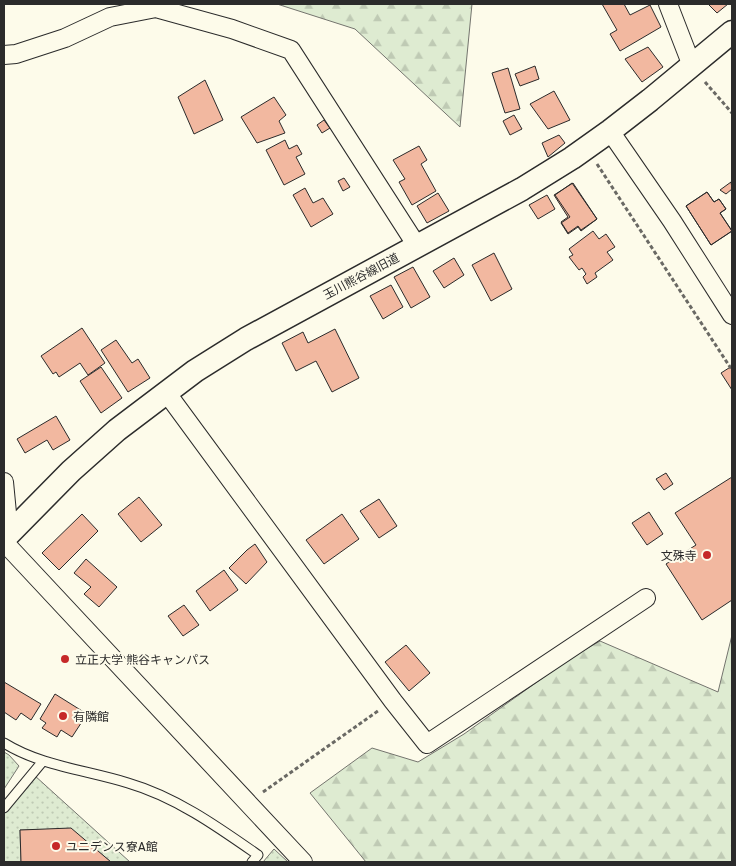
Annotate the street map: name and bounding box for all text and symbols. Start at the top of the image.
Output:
street label: 玉川熊谷線旧道 [320,250,402,302]
place label: 文殊寺 [661,548,697,563]
marker: 文殊寺 [701,549,713,561]
place label: 立正大学 熊谷キャンパス [75,652,210,667]
marker: 立正大学 熊谷キャンパス [59,653,71,665]
place label: 有隣館 [73,709,109,724]
marker: 有隣館 [57,710,69,722]
place label: ユニデンス寮A館 [66,839,158,854]
marker: ユニデンス寮A館 [50,840,62,852]

